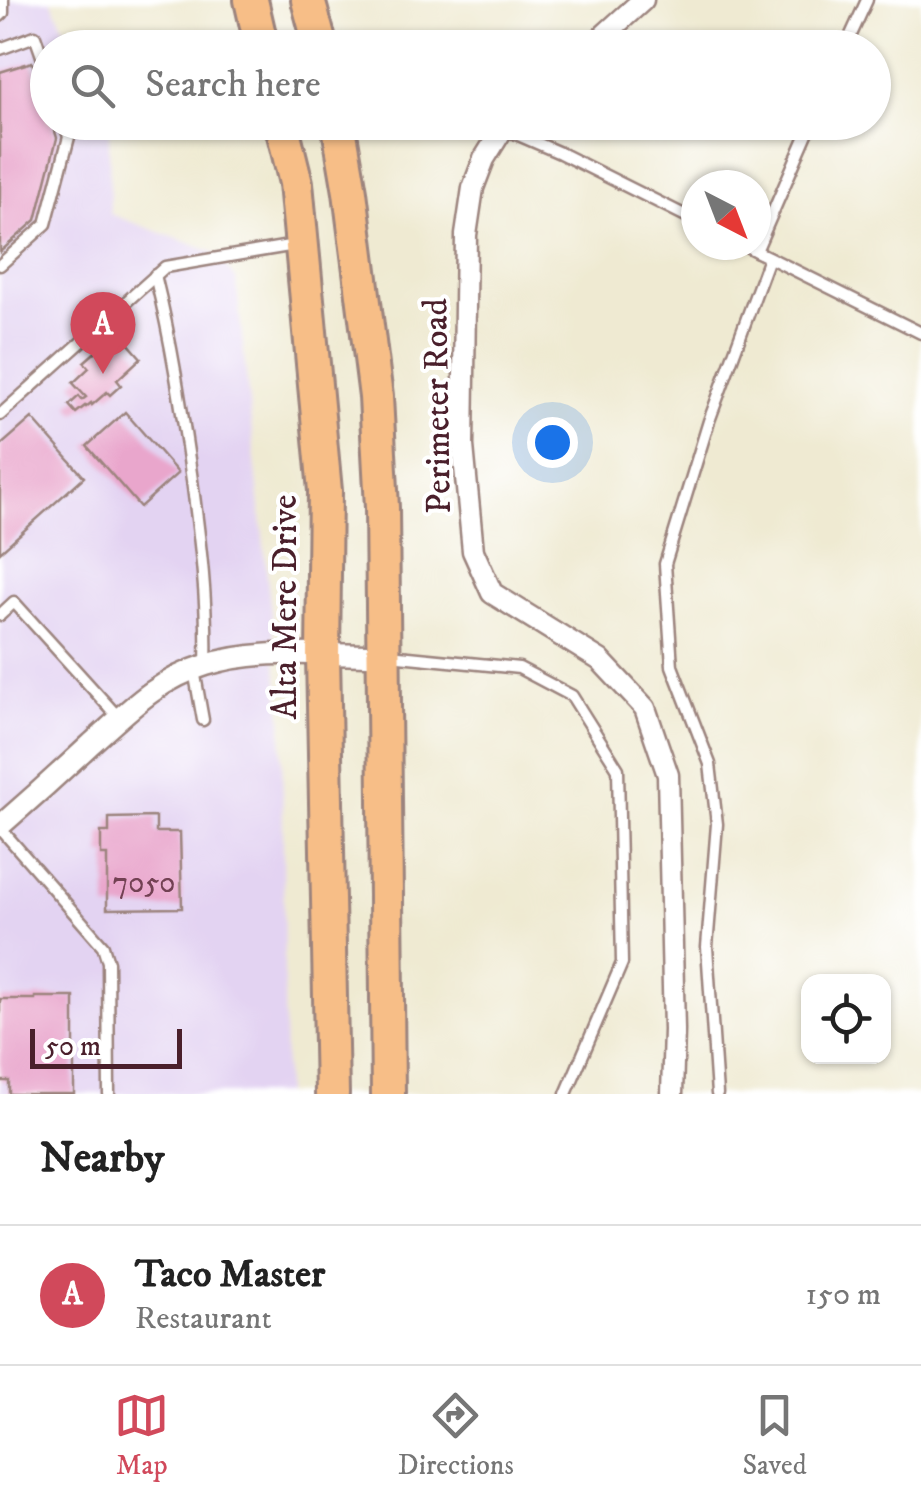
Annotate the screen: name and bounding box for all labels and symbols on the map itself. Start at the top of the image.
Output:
north arrow [681,170,771,260]
pin: A [70,292,136,374]
street label: Perimeter Road [414,297,462,514]
your location [527,417,578,468]
street label: Alta Mere Drive [264,494,308,720]
house number: 7050 [112,865,176,902]
scale bar [30,1024,182,1068]

